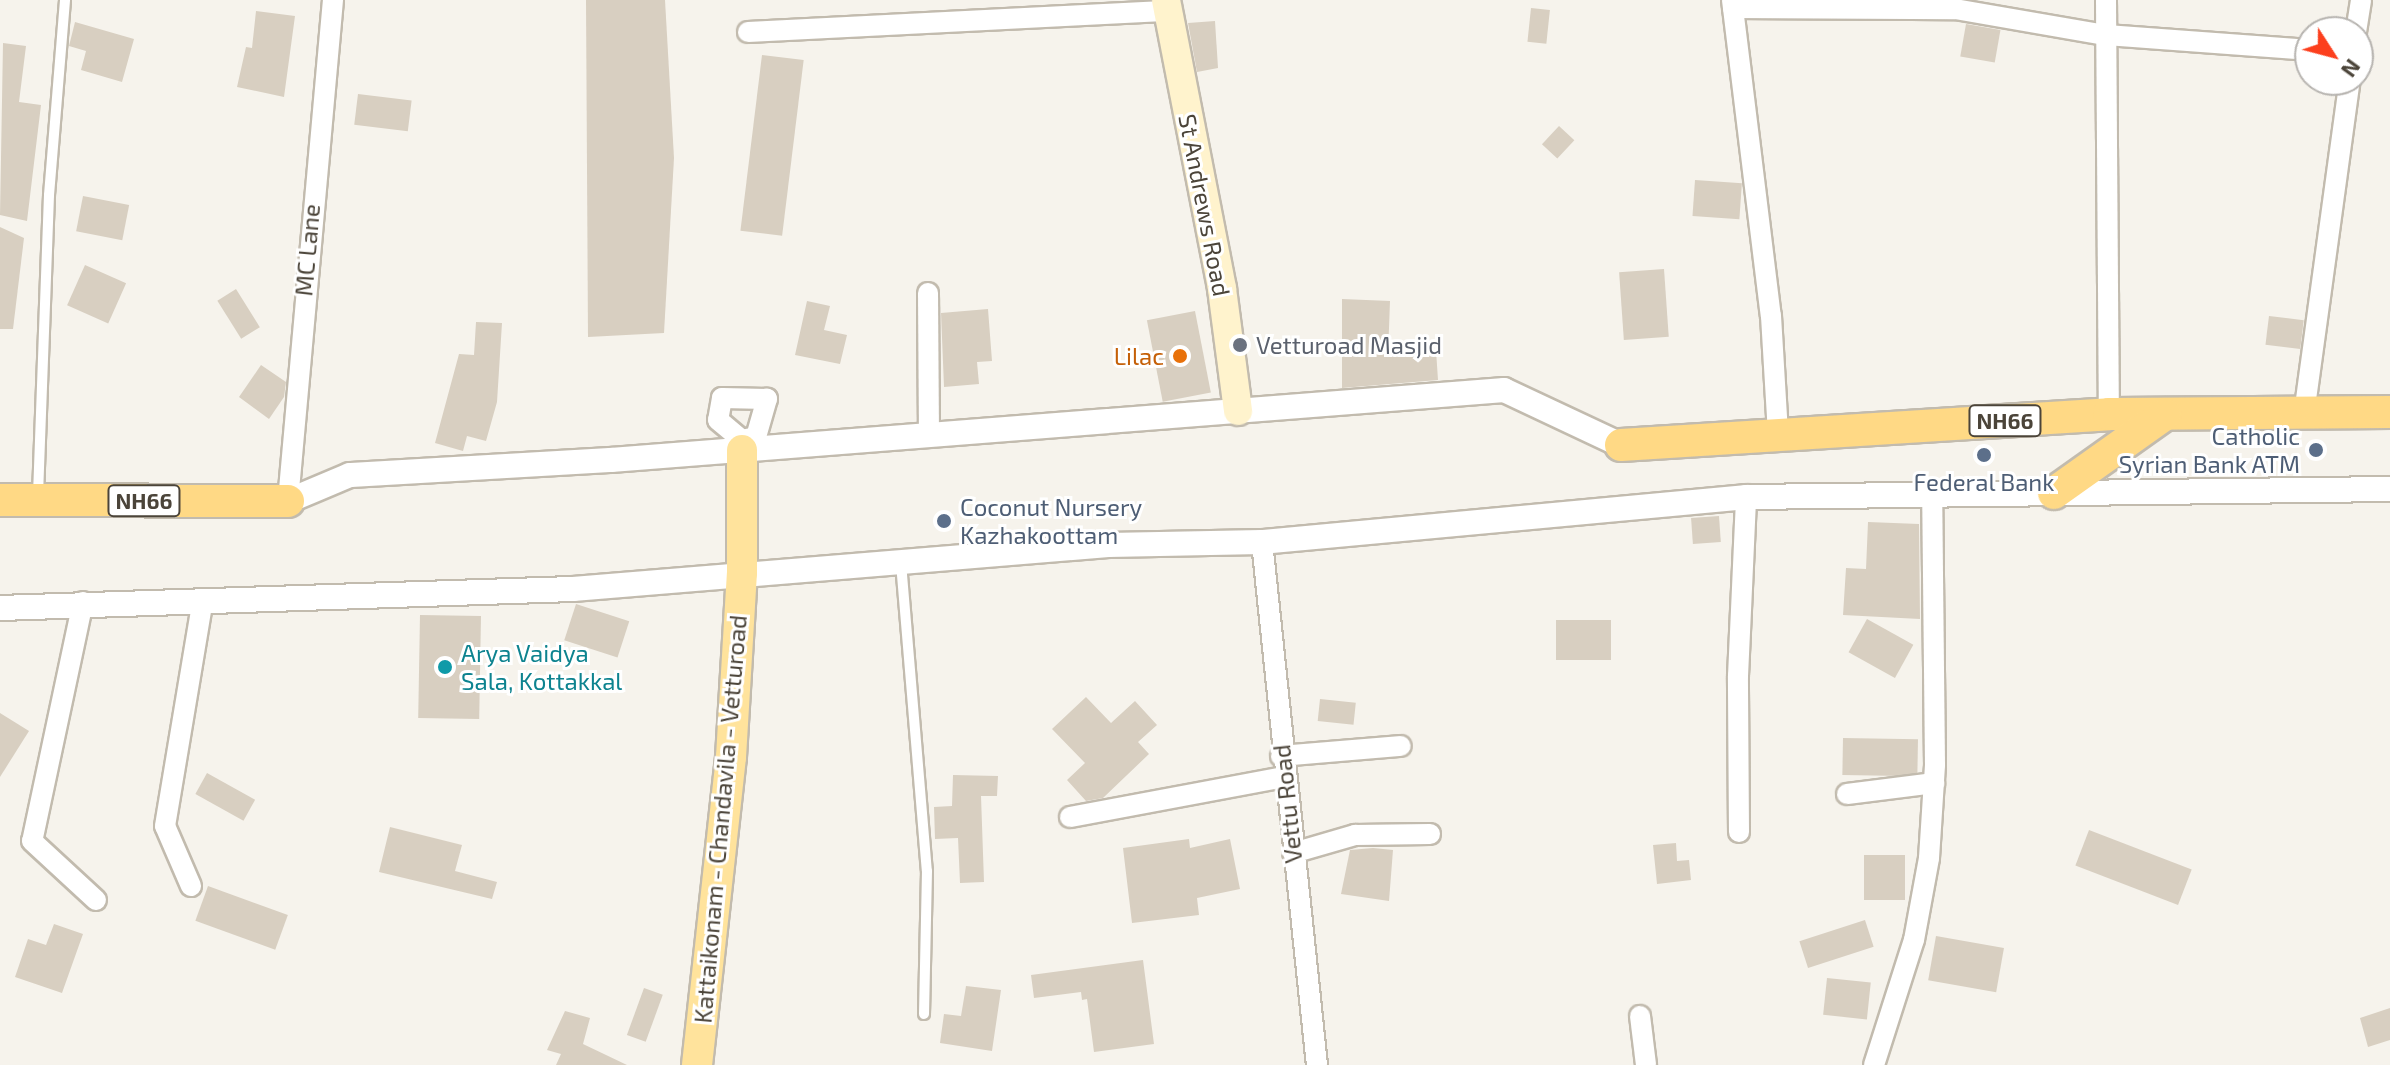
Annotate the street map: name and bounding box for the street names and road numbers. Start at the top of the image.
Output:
street label: St Andrews Road [1173,111,1237,299]
street label: MC Lane [289,203,325,297]
road number: NH66 [1967,403,2043,439]
road number: NH66 [106,483,182,519]
street label: Kattaikonam - Chandavila - Vetturoad [688,613,752,1025]
street label: Vettu Road [1266,743,1308,865]

